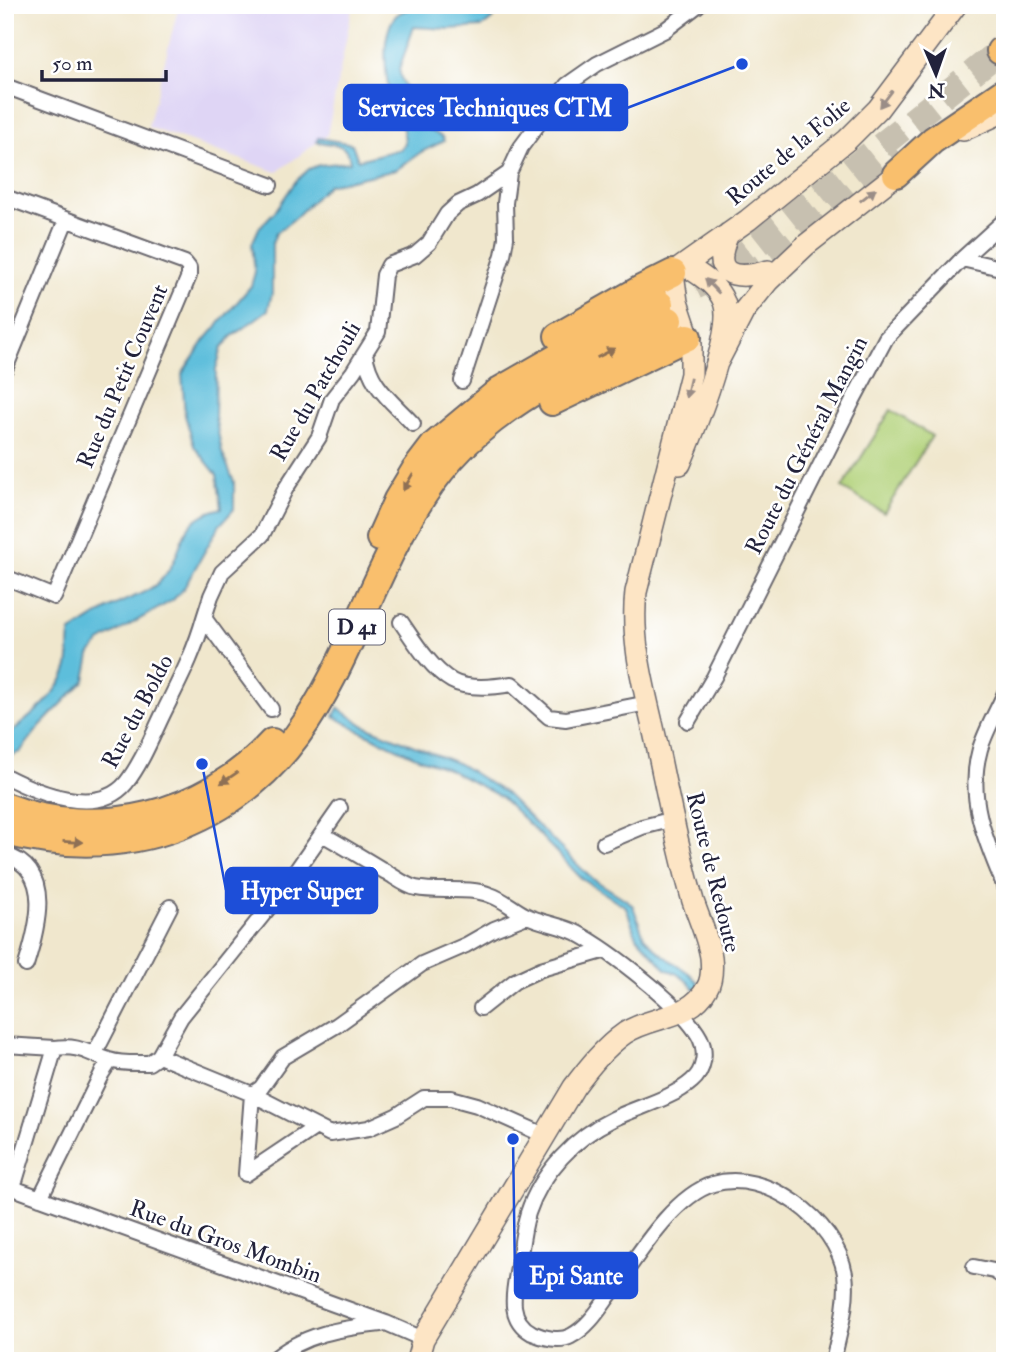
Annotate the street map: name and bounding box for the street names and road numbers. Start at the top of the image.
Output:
street label: Route de la Folie [720,91,857,212]
street label: Rue du Petit Couvent [71,280,174,473]
street label: Rue du Patchouli [264,316,367,466]
street label: Route du Général Mangin [739,331,874,559]
road number: D 41 [329,610,385,644]
street label: Rue du Boldo [95,649,180,773]
street label: Route de Redoute [680,789,748,956]
street label: Rue du Gros Mombin [126,1193,326,1290]

